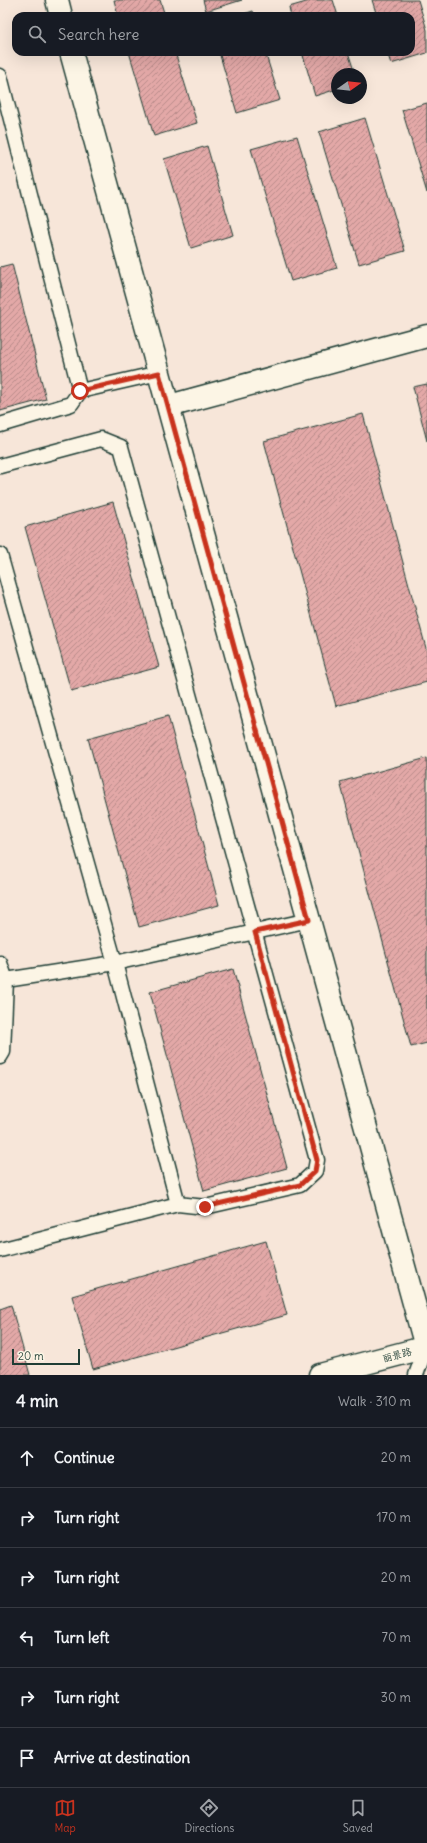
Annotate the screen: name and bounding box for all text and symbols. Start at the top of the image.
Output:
search box [12,12,415,56]
icon: search [26,23,48,45]
text: Search here [58,25,139,44]
north arrow [331,68,367,104]
route start [71,382,89,400]
route end [196,1198,214,1216]
street label: 丽景路 [381,1345,413,1365]
scale bar [12,1347,80,1366]
text: 20 m [18,1349,44,1363]
text: 4 min [16,1390,58,1412]
text: Walk · 310 m [338,1393,411,1410]
icon: ahead [16,1447,38,1469]
text: Continue [54,1448,115,1467]
text: 20 m [381,1449,411,1466]
icon: right [16,1507,38,1529]
text: Turn right [54,1508,119,1527]
text: 170 m [376,1509,411,1526]
icon: right [16,1567,38,1589]
text: Turn right [54,1568,119,1587]
text: 20 m [381,1569,411,1586]
icon: left [16,1627,38,1649]
text: Turn left [54,1628,109,1647]
text: 70 m [382,1629,411,1646]
icon: right [16,1687,38,1709]
text: Turn right [54,1688,119,1707]
text: 30 m [381,1689,411,1706]
icon: arrive [16,1747,38,1769]
text: Arrive at destination [54,1748,190,1767]
tab: Map [54,1797,76,1835]
tab: Directions [185,1797,234,1835]
tab: Saved [343,1797,373,1835]

